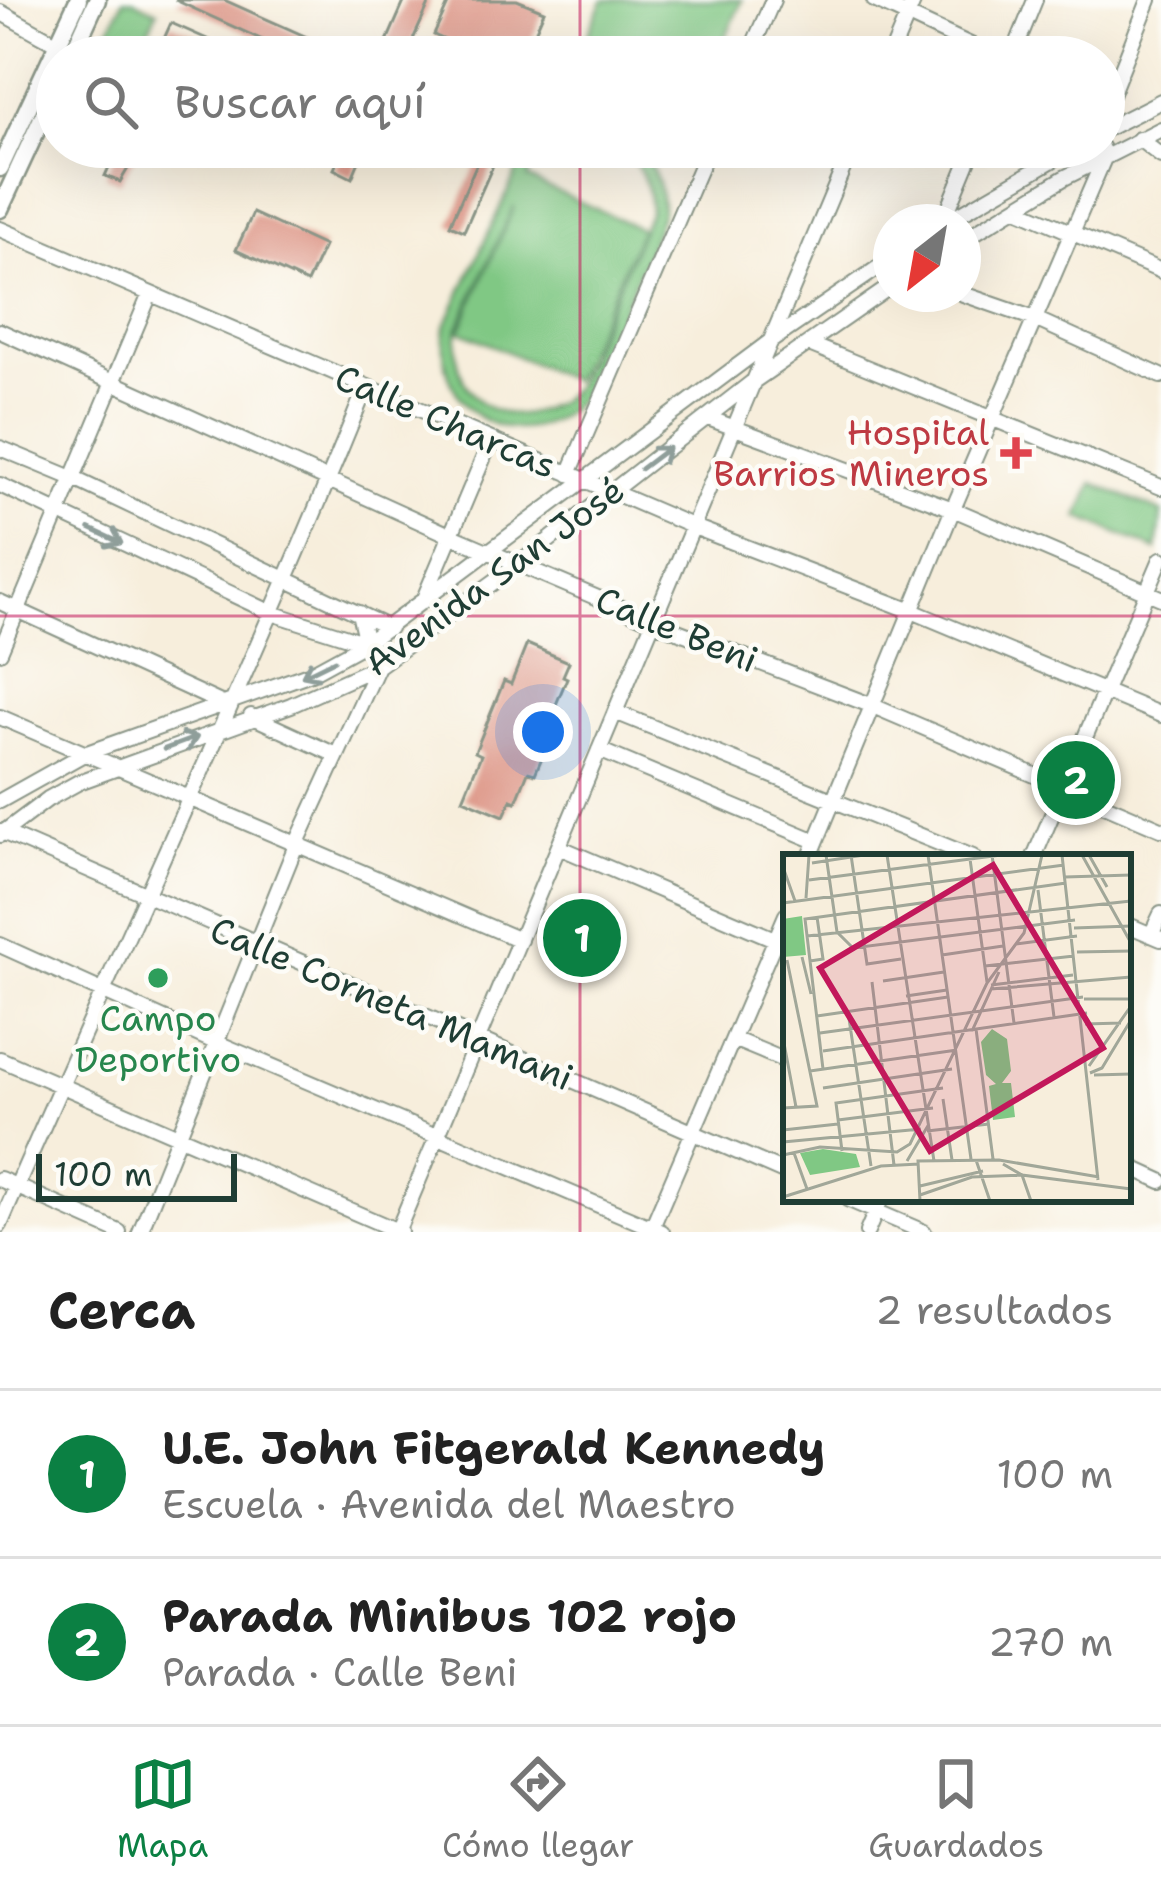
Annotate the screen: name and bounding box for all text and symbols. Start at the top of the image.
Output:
search box [36,36,1125,168]
icon: search [78,69,144,135]
text: Buscar aquí [174,72,426,132]
north arrow [873,204,981,312]
street label: Calle Charcas [328,353,564,490]
place label: Hospital Barrios Mineros [713,408,989,498]
marker: Hospital Barrios Mineros [1000,437,1032,469]
one-way arrow [638,445,670,472]
street label: Avenida San José [355,466,634,687]
one-way arrow [87,526,123,548]
street label: Calle Beni [588,575,765,684]
one-way arrow [301,658,337,680]
your location [513,702,573,762]
one-way arrow [162,730,199,752]
pin: 2 [1037,735,1115,825]
inset map [783,854,1131,1202]
pin: 1 [543,893,621,983]
street label: Calle Corneta Mamani [203,905,581,1102]
marker: Campo Deportivo [145,965,171,991]
place label: Campo Deportivo [75,994,241,1084]
scale bar [36,1148,237,1201]
text: 100 m [54,1152,153,1197]
text: Cerca [48,1276,195,1344]
text: 2 resultados [875,1284,1113,1336]
text: U.E. John Fitgerald Kennedy [162,1418,825,1478]
text: 1 [78,1448,96,1500]
text: 100 m [997,1448,1113,1500]
text: Escuela · Avenida del Maestro [162,1478,736,1530]
text: Parada Minibus 102 rojo [162,1586,737,1646]
text: 2 [73,1616,101,1668]
text: 270 m [988,1616,1113,1668]
text: Parada · Calle Beni [162,1646,518,1698]
tab: Mapa [117,1751,208,1868]
tab: Cómo llegar [442,1751,634,1868]
tab: Guardados [868,1751,1044,1868]

